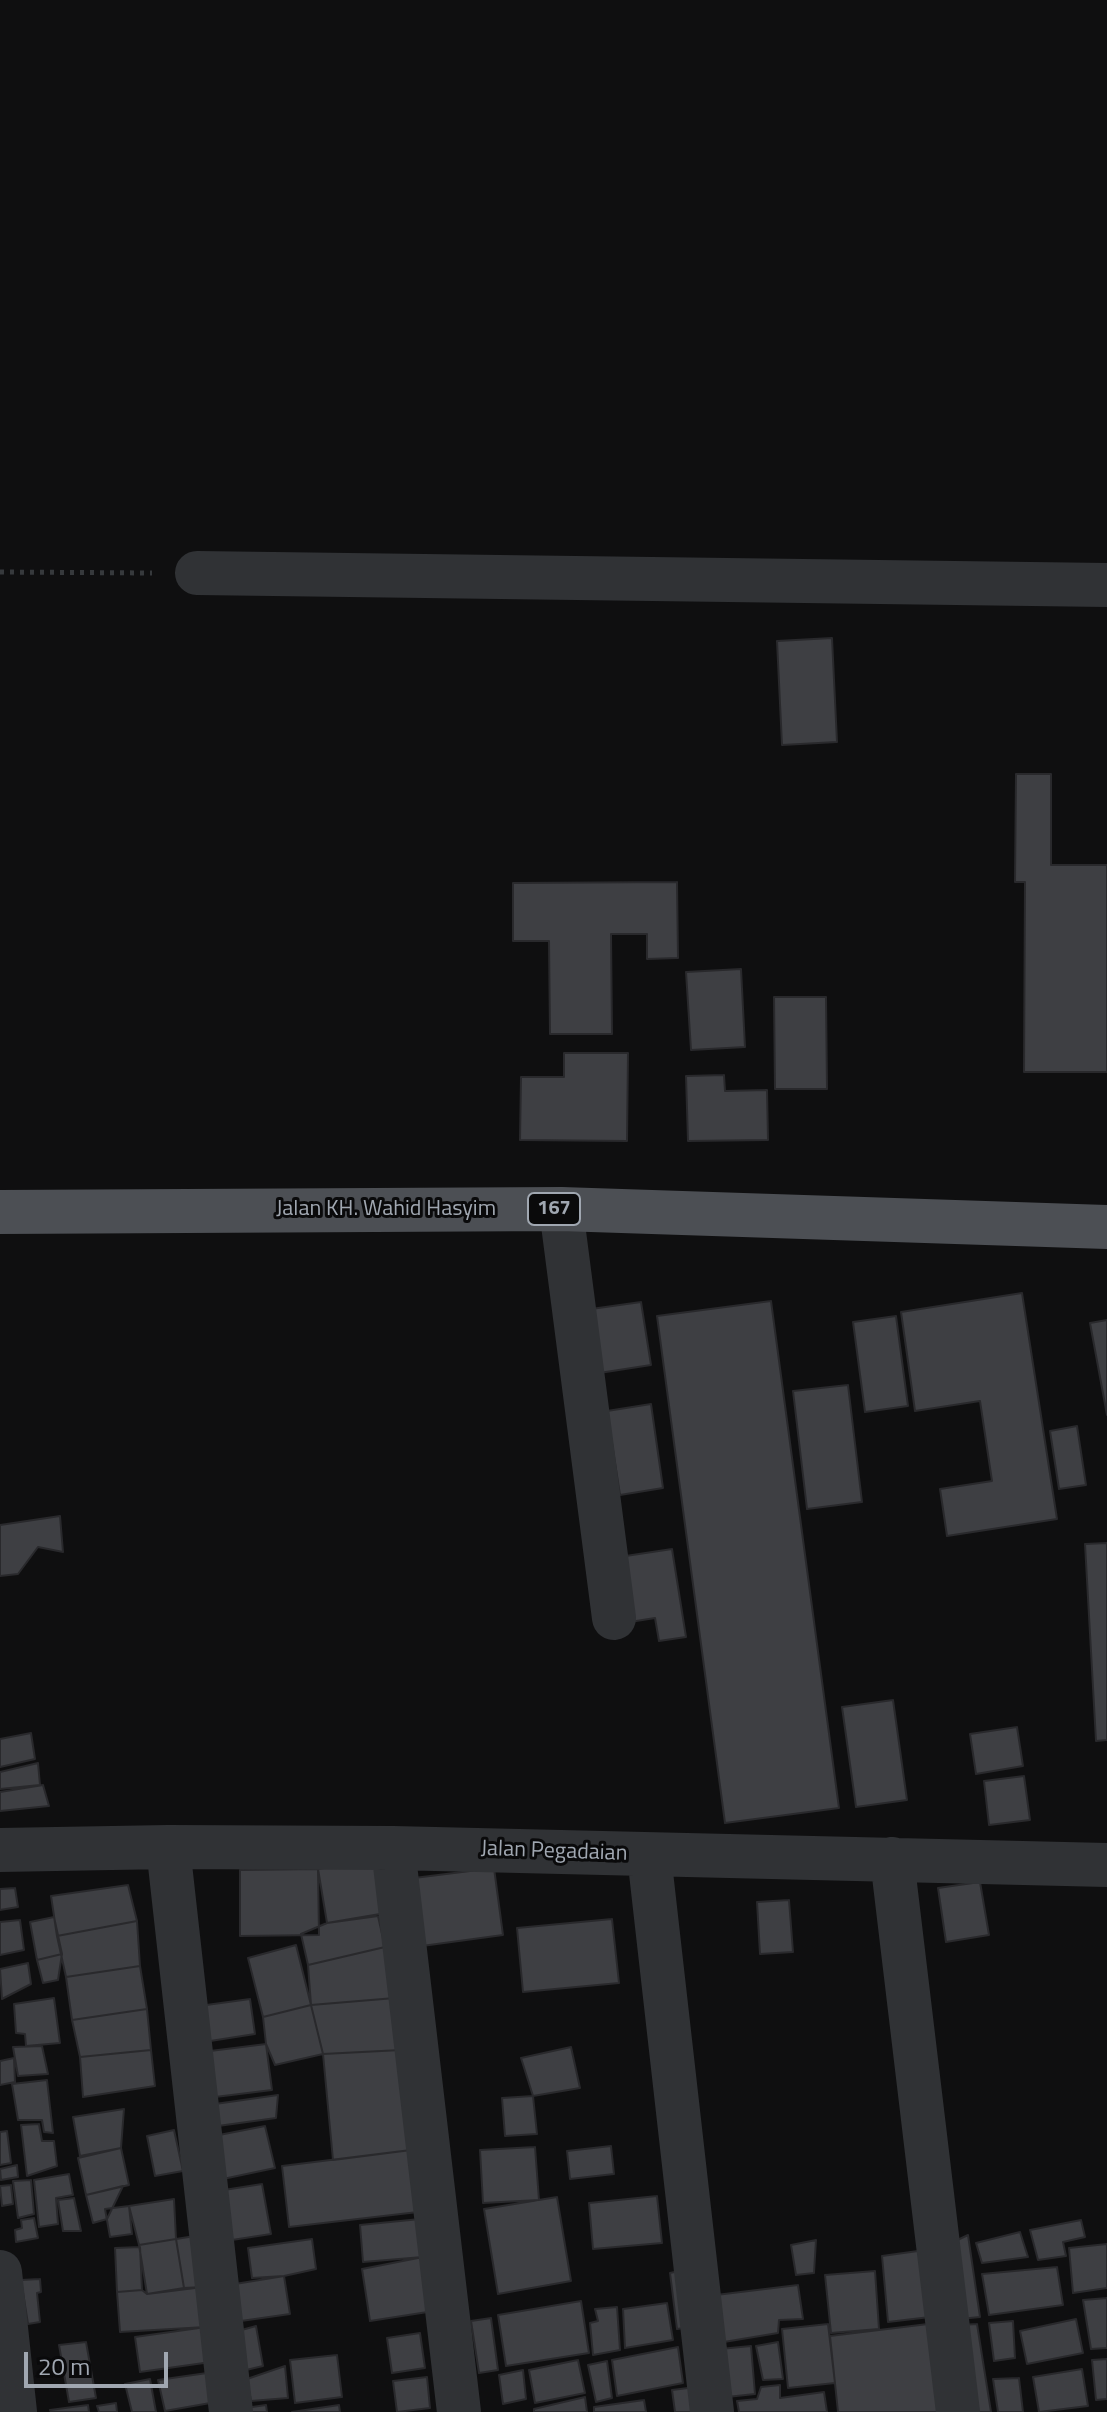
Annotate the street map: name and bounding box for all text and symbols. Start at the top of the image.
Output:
road number: 167 [528,1193,580,1225]
street label: Jalan KH. Wahid Hasyim [276,1197,496,1223]
street label: Jalan Pegadaian [480,1836,628,1868]
scale bar [28,2336,172,2386]
text: 20 m [38,2348,90,2384]

